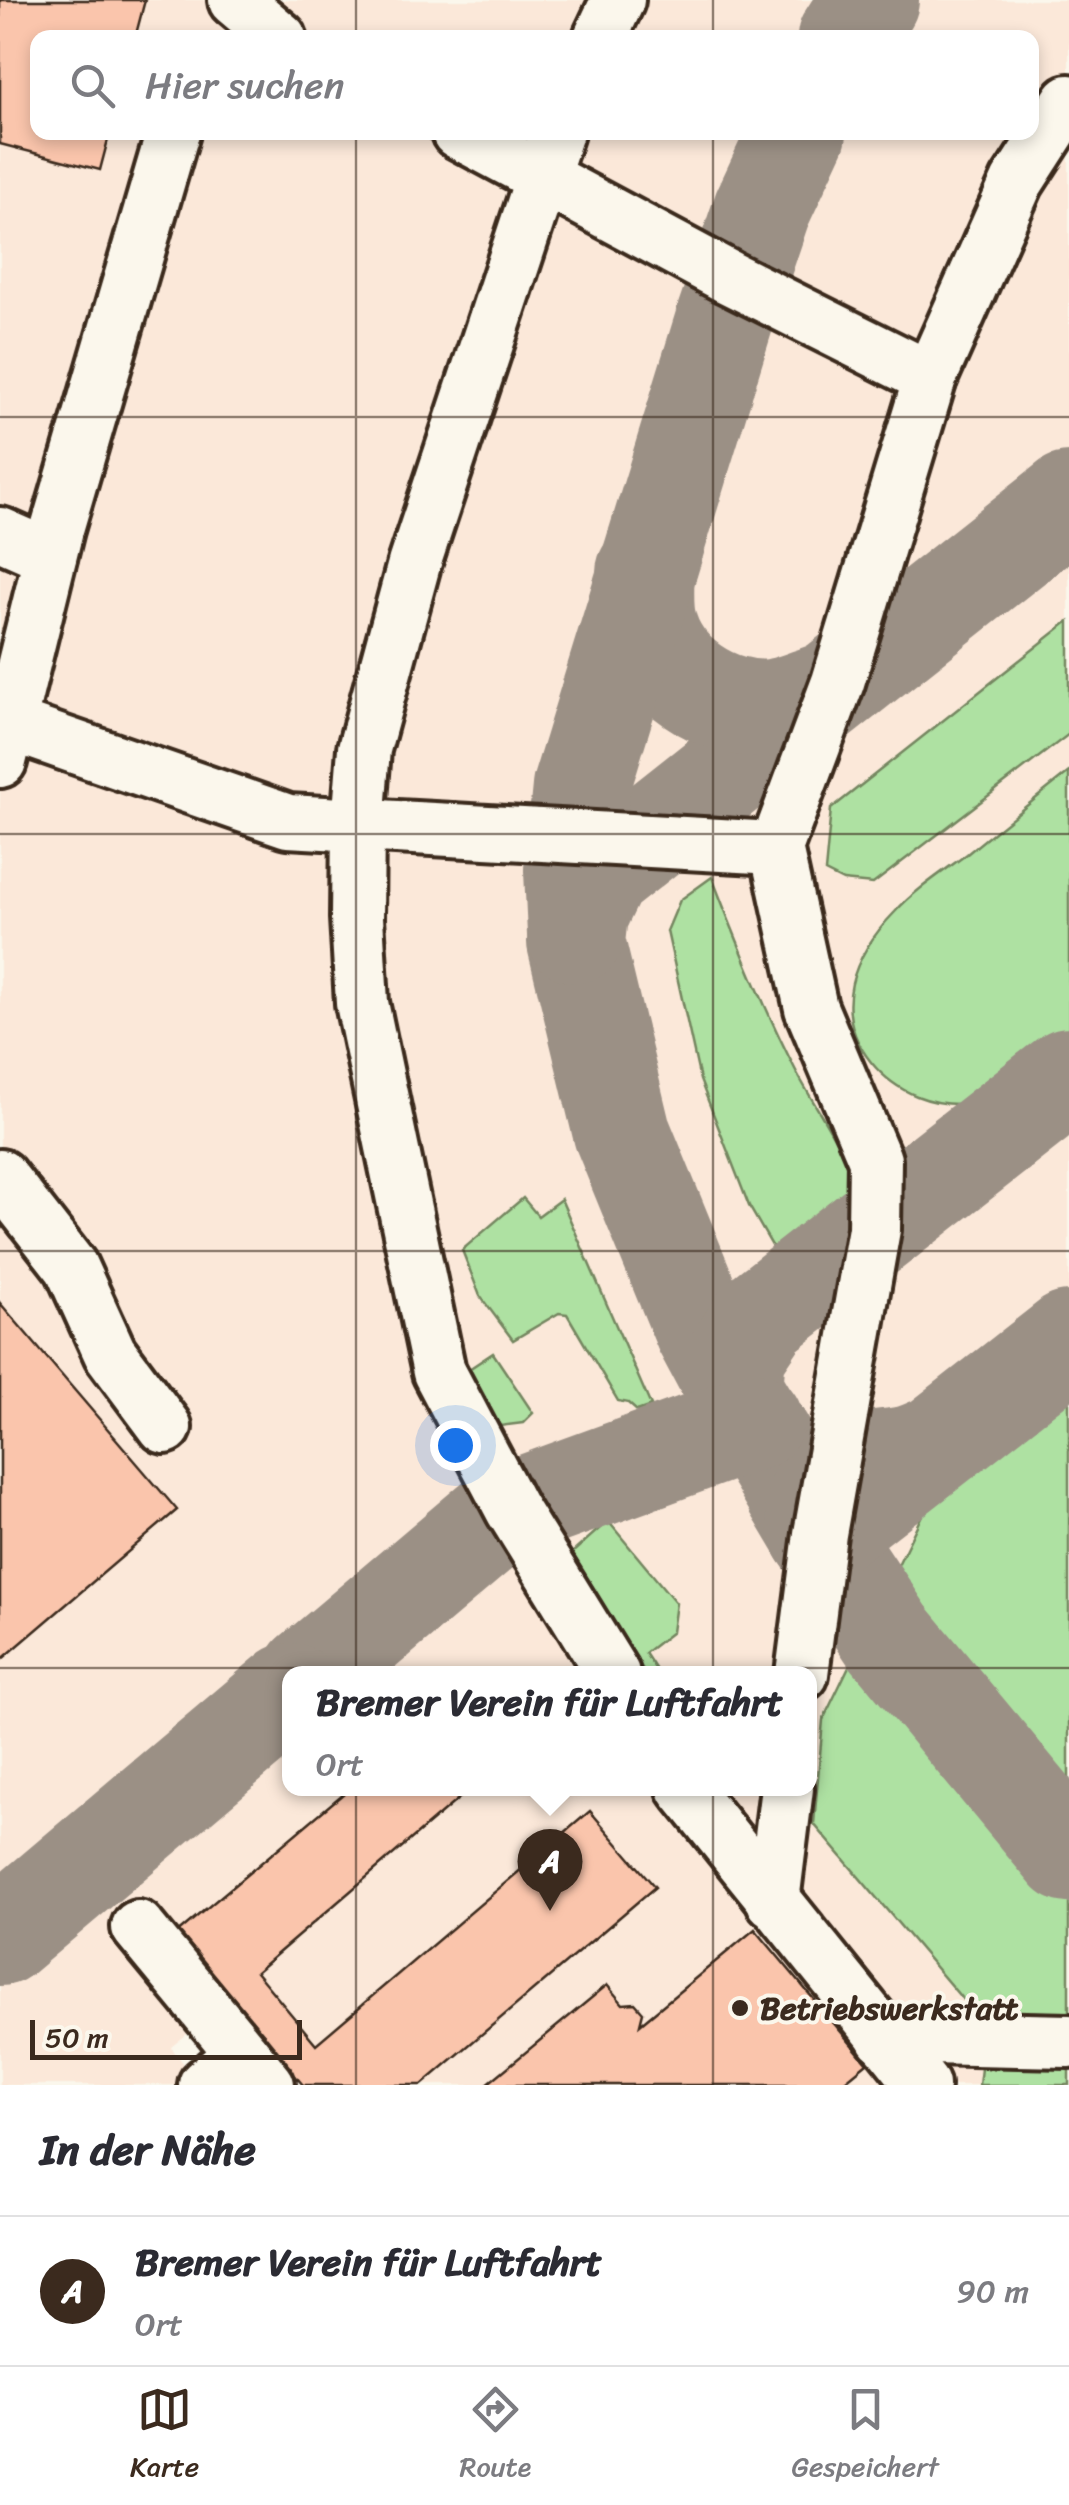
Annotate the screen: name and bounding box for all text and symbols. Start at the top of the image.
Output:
search box [30,30,1039,140]
text: Hier suchen [145,52,344,119]
icon: search [65,58,120,113]
your location [430,1420,481,1471]
popup [282,1666,817,1796]
text: Bremer Verein für Luftfahrt [316,1669,783,1736]
text: Ort [316,1736,364,1793]
pin: A [518,1828,582,1911]
place label: Betriebswerkstatt [760,1980,1019,2037]
marker: Betriebswerkstatt [729,1997,751,2019]
text: 50 m [45,2013,109,2062]
scale bar [30,2015,302,2060]
text: In der Nähe [40,2113,256,2187]
text: Bremer Verein für Luftfahrt [135,2229,602,2296]
text: A [62,2263,83,2320]
text: 90 m [956,2263,1029,2320]
text: Ort [135,2296,183,2353]
tab: Karte [130,2382,199,2491]
tab: Route [459,2382,531,2491]
tab: Gespeichert [791,2382,939,2491]

